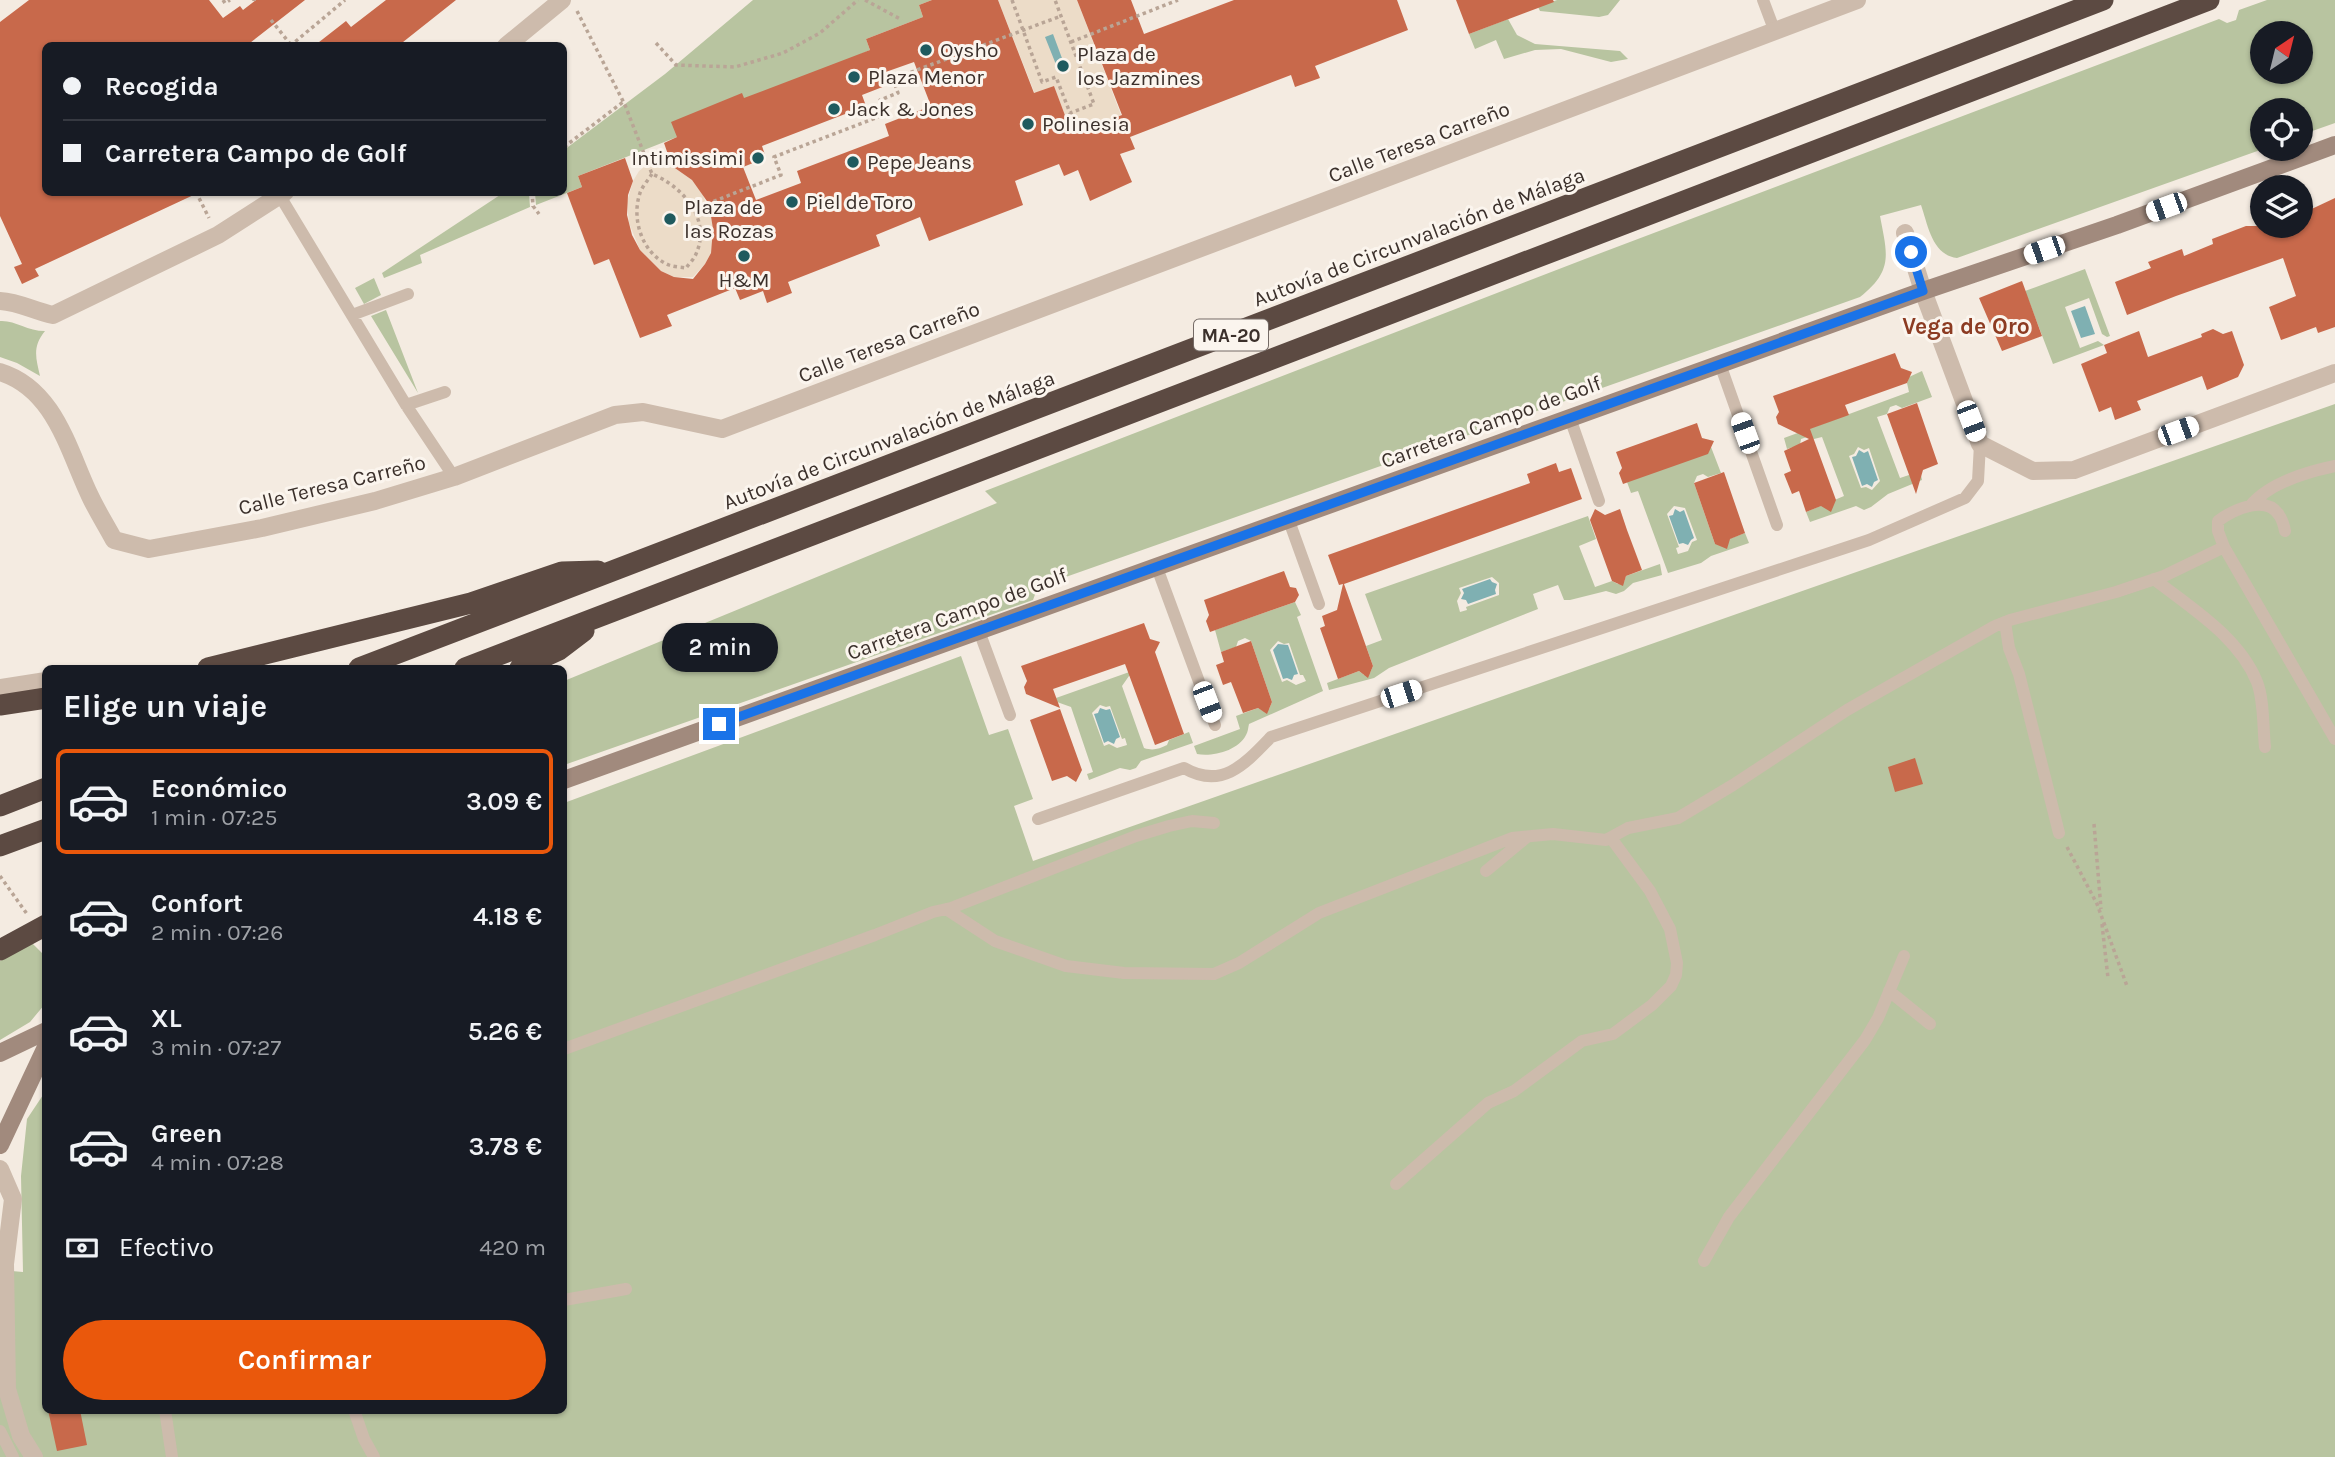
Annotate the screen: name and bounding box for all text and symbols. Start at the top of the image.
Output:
north arrow [2250,21,2314,84]
map controls [2250,21,2313,238]
place label: Oysho [940,38,999,62]
marker: Oysho [918,42,934,58]
place label: Plaza de los Jazmines [1077,42,1201,90]
marker: Plaza de los Jazmines [1055,58,1071,74]
place label: Plaza Menor [868,65,984,89]
marker: Plaza Menor [846,69,862,85]
text: Recogida [105,71,219,102]
street label: Calle Teresa Carreño [1325,96,1513,188]
place label: Jack & Jones [848,97,974,121]
button: locate [2250,98,2313,161]
marker: Jack & Jones [826,101,842,117]
place label: Polinesia [1042,112,1130,136]
marker: Polinesia [1020,116,1036,132]
text: Carretera Campo de Golf [105,138,407,169]
place label: Intimissimi [631,146,744,170]
marker: Intimissimi [750,150,766,166]
place label: Pepe Jeans [867,150,972,174]
marker: Pepe Jeans [845,154,861,170]
street label: Autovía de Circunvalación de Málaga [1250,163,1588,311]
button: layers [2250,175,2313,238]
place label: Piel de Toro [806,190,913,214]
car [2143,190,2190,224]
marker: Piel de Toro [784,194,800,210]
place label: Plaza de las Rozas [684,195,774,243]
marker: Plaza de las Rozas [662,211,678,227]
car [2021,233,2068,267]
route start [1895,236,1927,268]
marker: H&M [736,248,752,264]
place label: H&M [718,268,770,292]
street label: Calle Teresa Carreño [795,296,983,388]
district label: Vega de Oro [1902,313,2030,340]
road number: MA-20 [1194,320,1268,350]
street label: Autovía de Circunvalación de Málaga [720,366,1058,514]
street label: Carretera Campo de Golf [1378,371,1605,473]
car [1954,398,1989,444]
car [1728,410,1763,456]
car [2155,414,2202,448]
street label: Calle Teresa Carreño [236,450,428,520]
street label: Carretera Campo de Golf [844,563,1071,665]
callout: 2 min [661,622,777,672]
text: 2 min [689,634,751,661]
car [1378,678,1425,710]
car [1190,679,1225,725]
text: Elige un viaje [63,688,267,725]
route end [703,708,735,740]
icon: car [67,770,130,833]
text: Económico [151,773,287,804]
text: 3.09 € [466,786,542,817]
text: 1 min · 07:25 [151,804,277,831]
icon: car [67,885,130,948]
text: Confort [151,888,243,919]
text: 4.18 € [473,901,542,932]
text: 2 min · 07:26 [151,919,283,946]
icon: car [67,1000,130,1063]
text: XL [151,1003,182,1034]
text: 5.26 € [468,1016,542,1047]
text: 3 min · 07:27 [151,1034,281,1061]
icon: car [67,1115,130,1178]
text: Green [151,1118,223,1149]
text: 3.78 € [469,1131,542,1162]
text: 4 min · 07:28 [151,1149,284,1176]
icon: cash [63,1229,101,1267]
text: Efectivo [119,1232,214,1263]
text: 420 m [479,1234,546,1261]
button: Confirmar [63,1320,546,1400]

